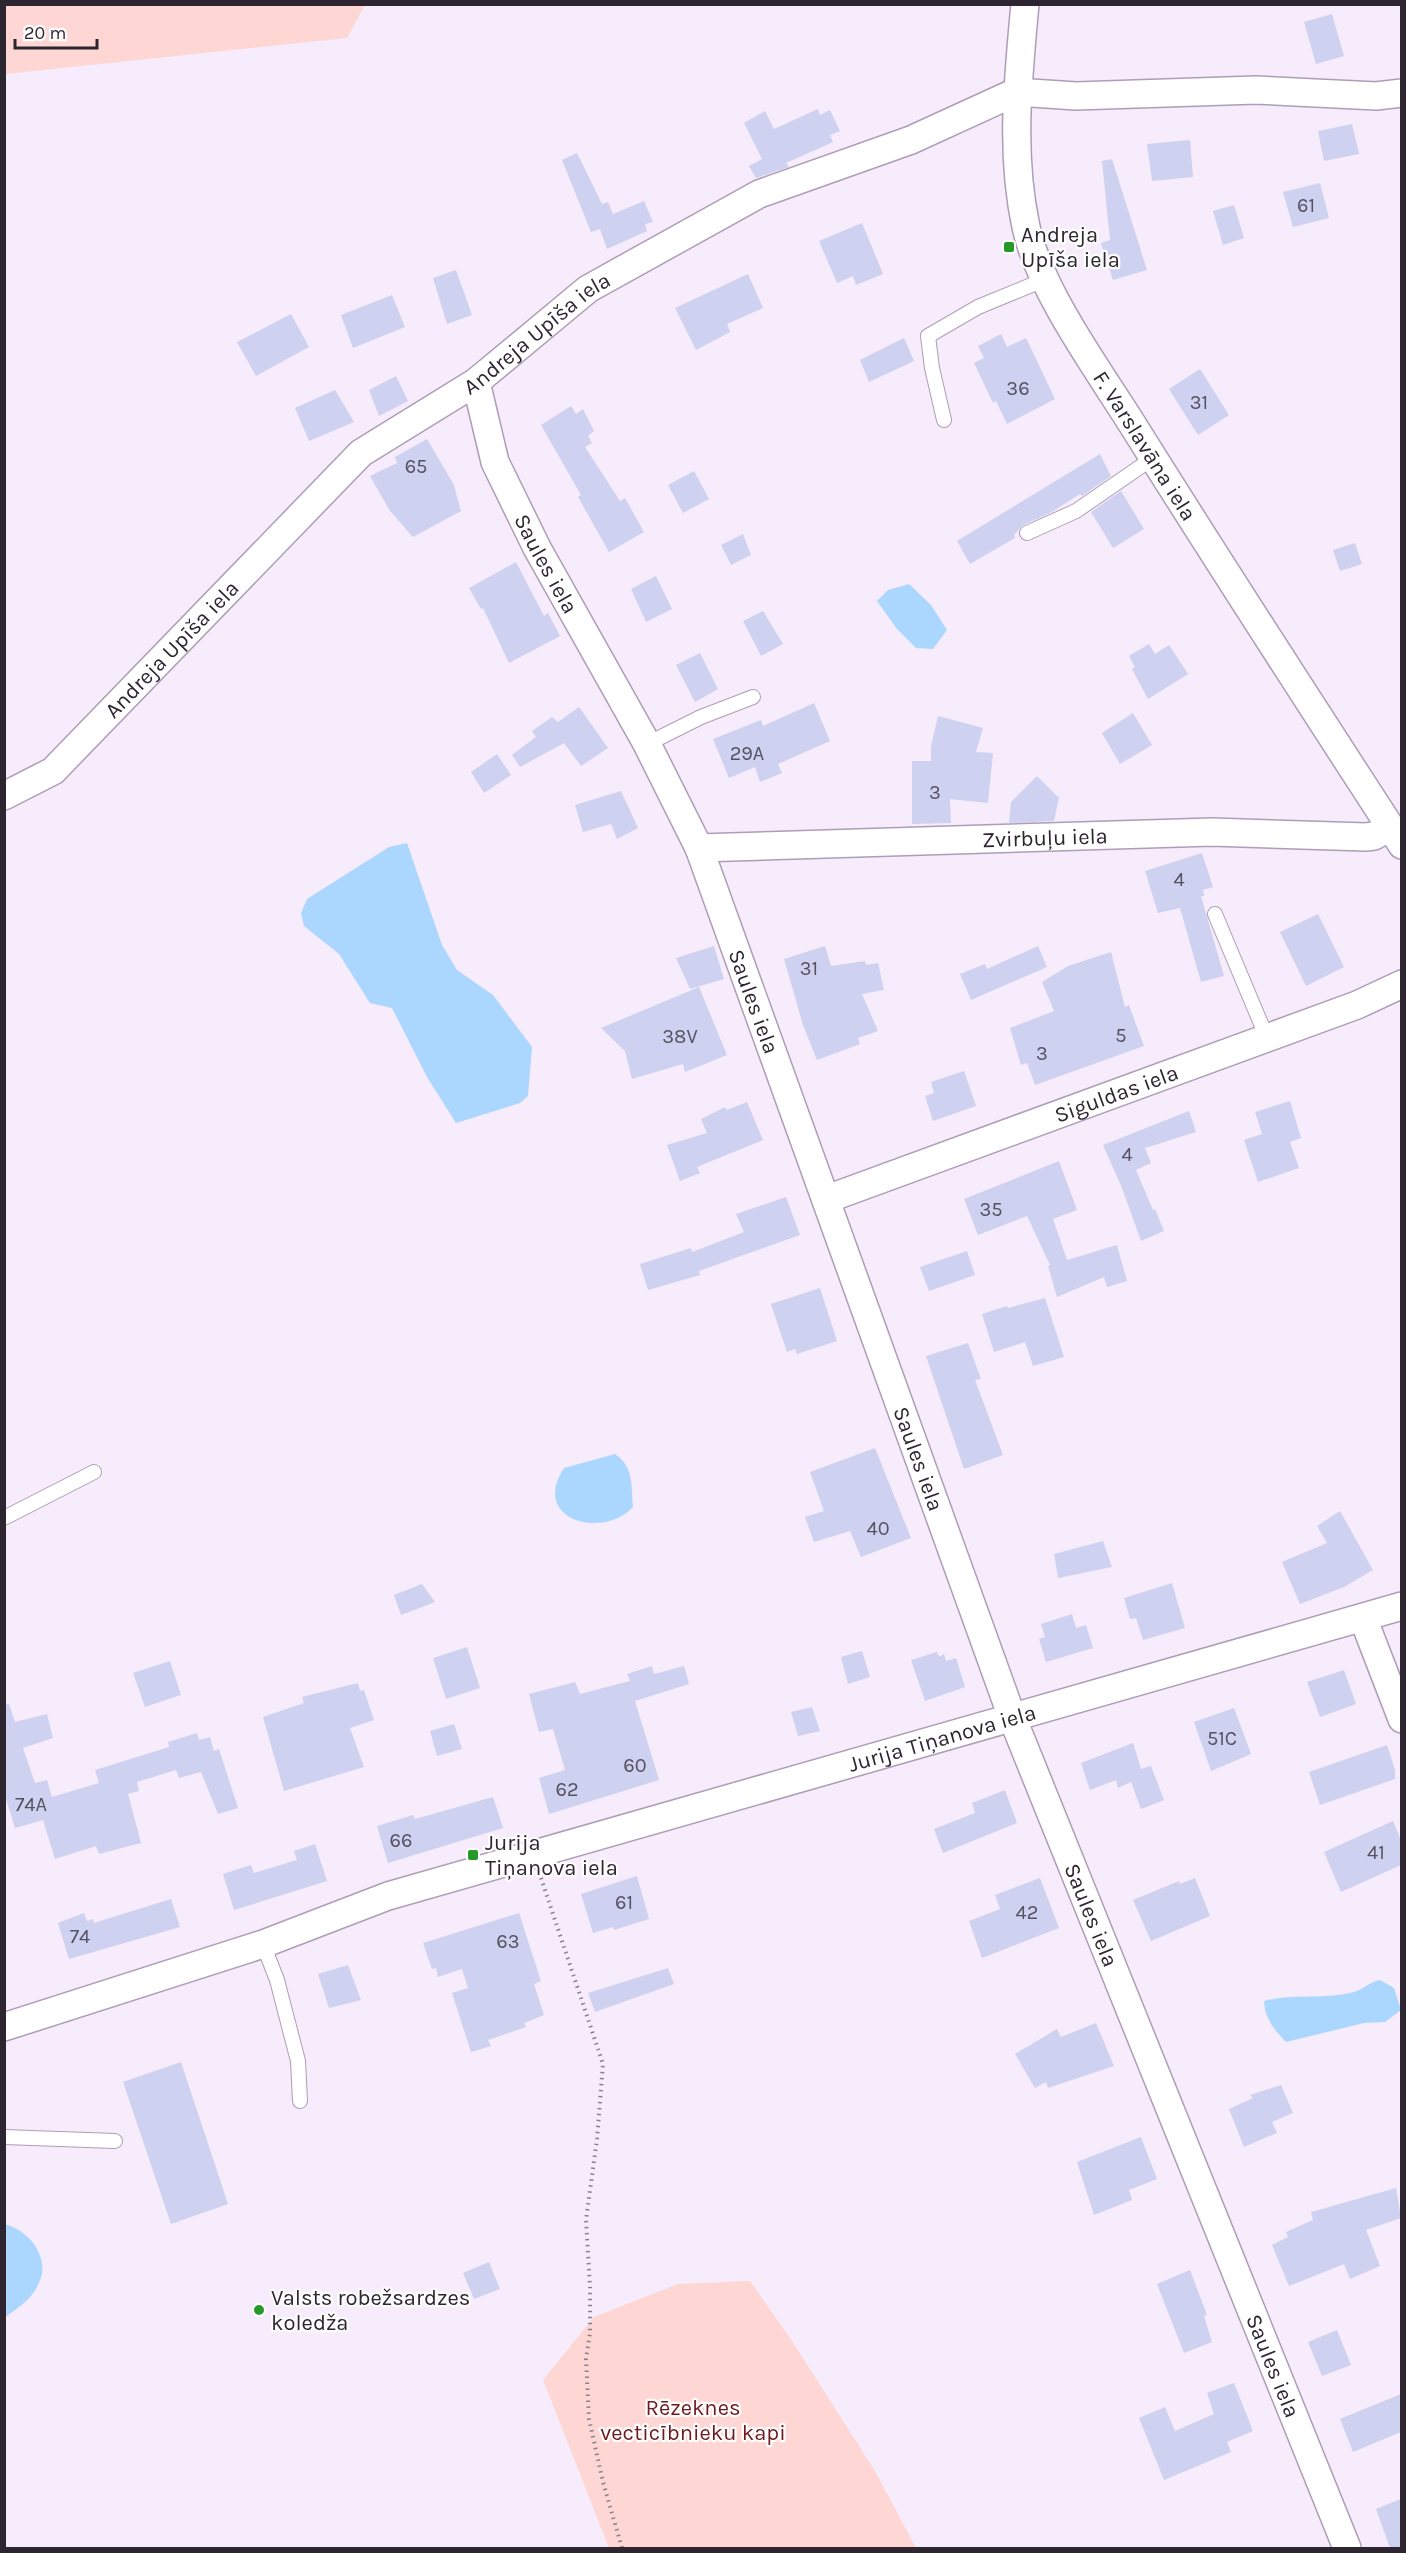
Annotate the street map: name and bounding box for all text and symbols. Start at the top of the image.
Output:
scale bar [15,12,98,50]
text: 20 m [24,22,66,44]
house number: 61 [1297,194,1315,217]
place label: Andreja Upīša iela [1021,222,1120,273]
marker: Andreja Upīša iela [1002,240,1016,254]
street label: Andreja Upīša iela [459,267,615,401]
street label: F. Varslavāna iela [1087,366,1202,526]
house number: 36 [1006,377,1030,400]
house number: 31 [1190,391,1208,414]
house number: 65 [405,455,427,478]
street label: Saules iela [508,510,583,618]
street label: Andreja Upīša iela [100,575,244,724]
house number: 29A [730,742,764,765]
house number: 3 [929,781,941,804]
street label: Zvirbuļu iela [982,823,1108,853]
house number: 4 [1173,868,1185,891]
street label: Saules iela [723,946,784,1058]
house number: 31 [800,957,818,980]
house number: 5 [1115,1024,1127,1047]
house number: 38V [662,1025,698,1048]
house number: 3 [1036,1042,1048,1065]
street label: Siguldas iela [1051,1060,1182,1129]
house number: 4 [1121,1143,1133,1166]
house number: 35 [979,1198,1003,1221]
street label: Saules iela [887,1403,949,1515]
house number: 40 [866,1517,890,1540]
street label: Jurija Tiņanova iela [845,1699,1039,1778]
house number: 51C [1207,1727,1237,1750]
house number: 60 [623,1754,647,1777]
house number: 62 [555,1778,579,1801]
house number: 74A [15,1793,47,1816]
house number: 66 [390,1829,412,1852]
place label: Jurija Tiņanova iela [485,1830,618,1881]
house number: 41 [1367,1841,1385,1864]
marker: Jurija Tiņanova iela [466,1848,480,1862]
street label: Saules iela [1058,1860,1123,1971]
house number: 61 [615,1891,633,1914]
house number: 42 [1016,1901,1038,1924]
house number: 74 [70,1925,90,1948]
house number: 63 [496,1930,520,1953]
place label: Valsts robežsardzes koledža [271,2285,470,2336]
marker: Valsts robežsardzes koledža [252,2303,266,2317]
street label: Saules iela [1240,2311,1305,2422]
park label: Rēzeknes vecticībnieku kapi [600,2395,786,2446]

